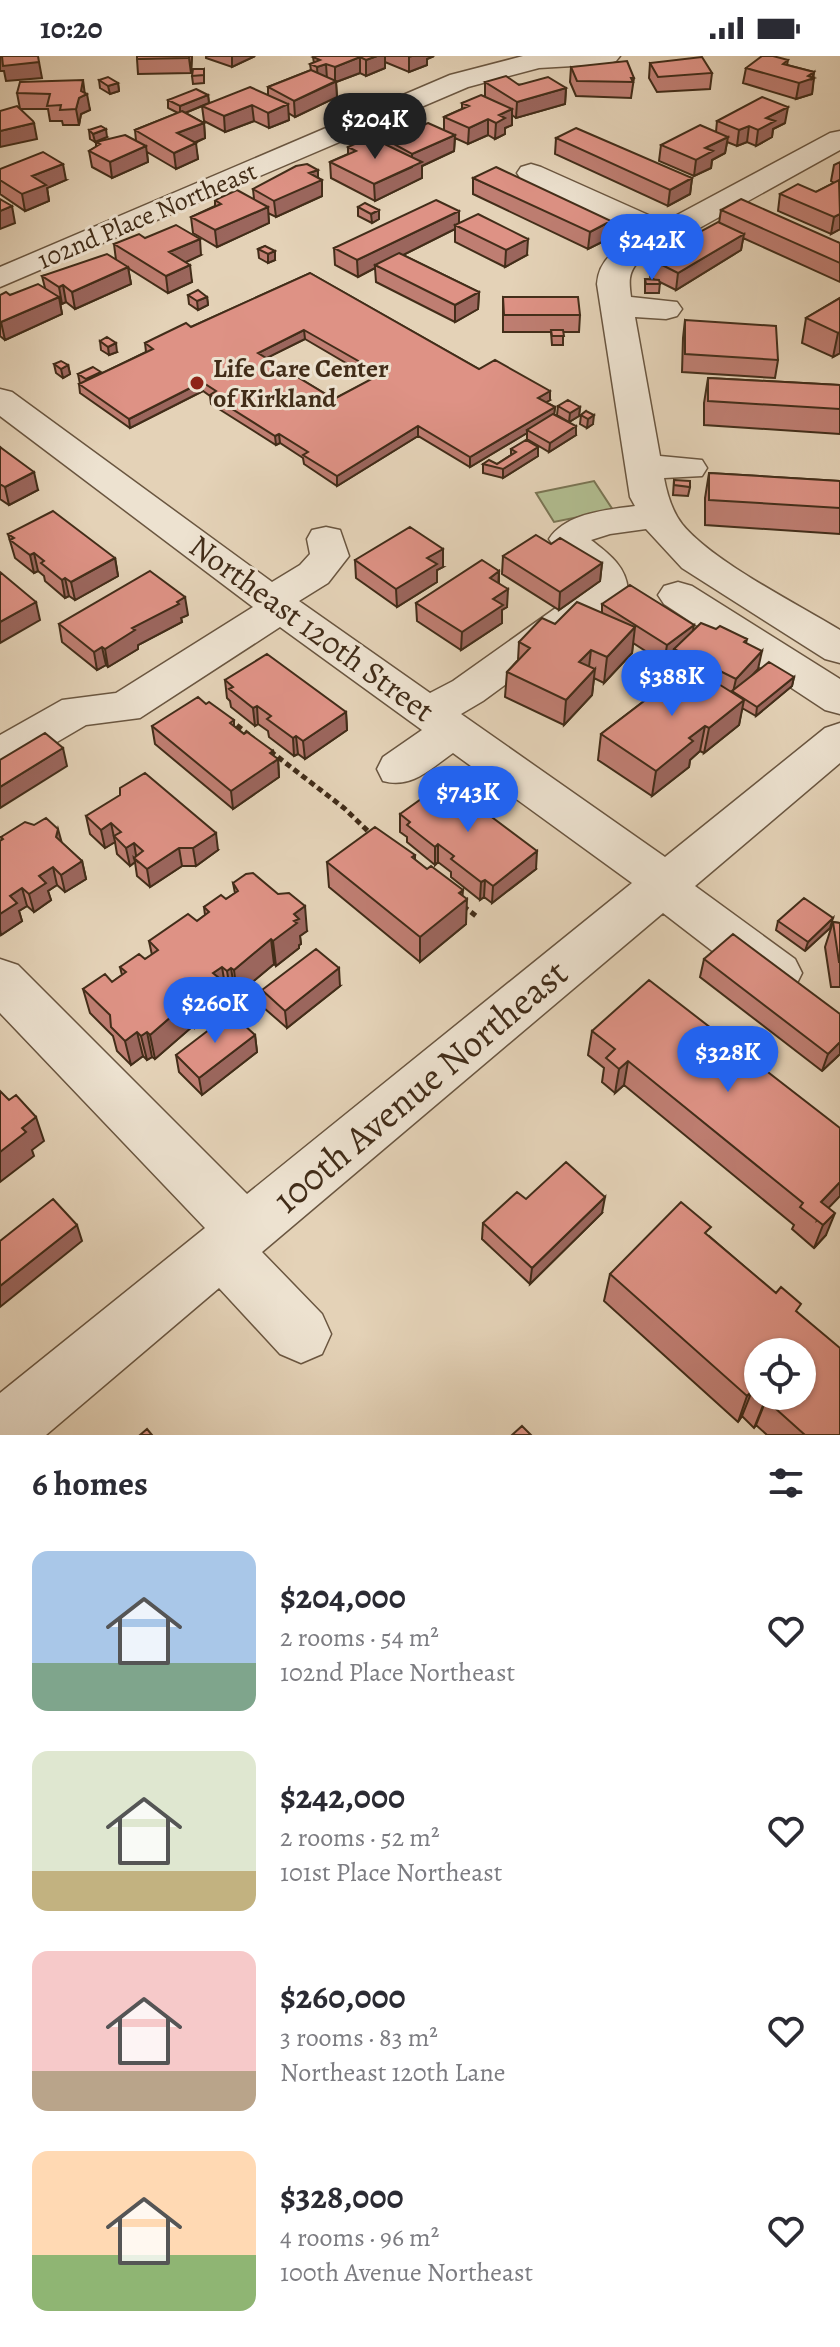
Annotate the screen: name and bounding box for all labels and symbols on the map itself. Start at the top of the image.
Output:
pin: $204K [319,93,431,161]
street label: 102nd Place Northeast [32,153,263,277]
pin: $242K [596,214,708,282]
place label: Life Care Center of Kirkland [213,351,389,416]
marker: Life Care Center of Kirkland [188,374,206,392]
street label: Northeast 120th Street [181,524,443,732]
pin: $388K [616,650,728,718]
pin: $743K [412,766,524,834]
street label: 100th Avenue Northeast [262,947,578,1225]
pin: $260K [159,977,271,1045]
pin: $328K [672,1026,784,1094]

